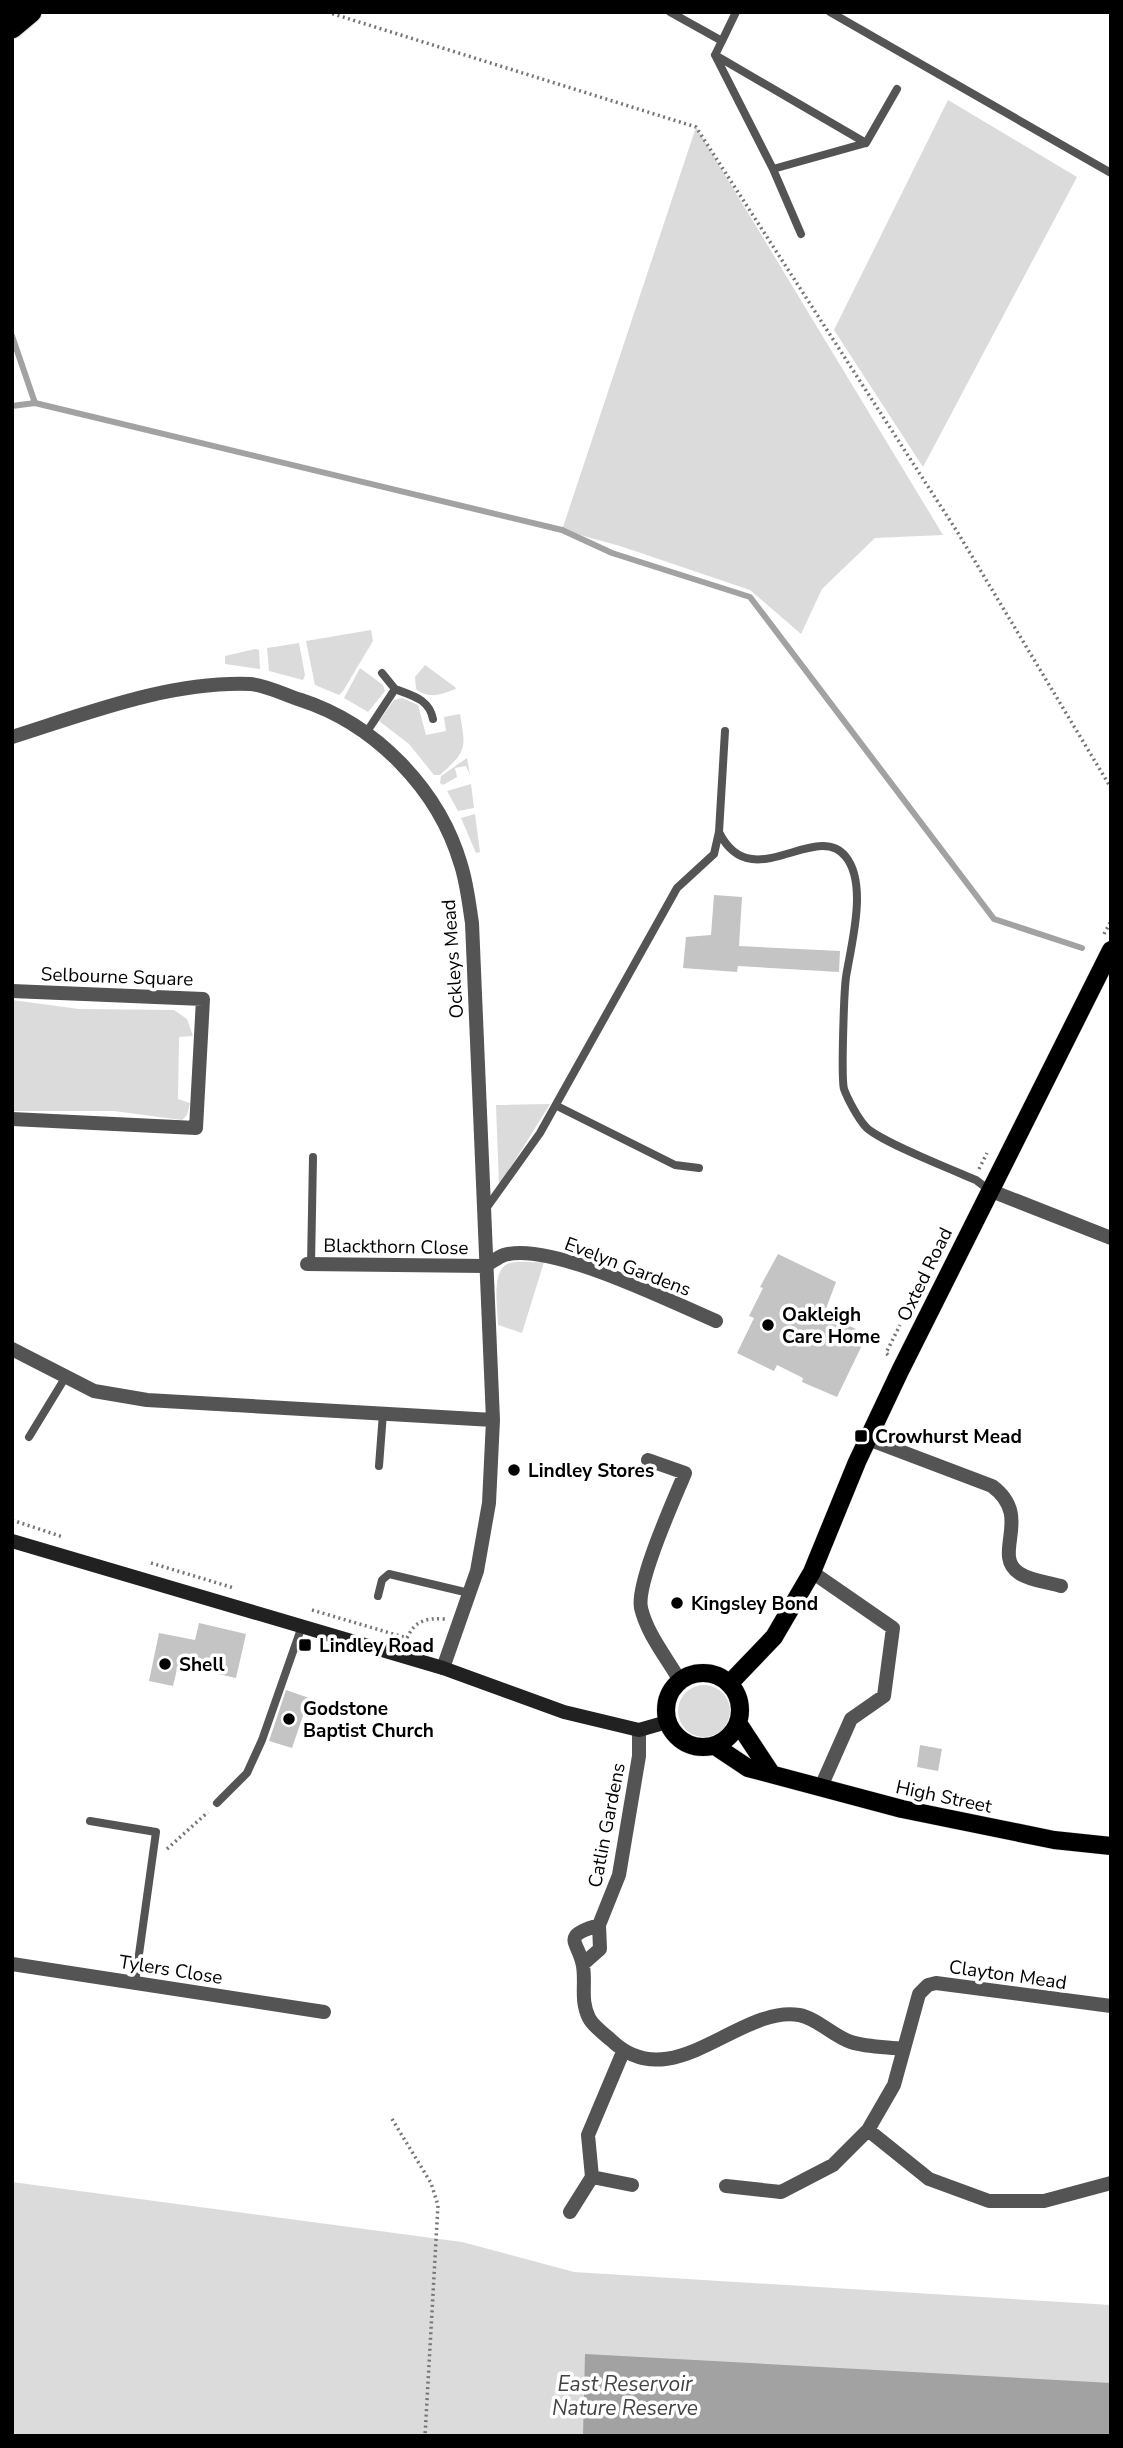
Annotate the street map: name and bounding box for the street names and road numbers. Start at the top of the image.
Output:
street label: Ockleys Mead [436,898,470,1019]
street label: Selbourne Square [40,961,194,993]
street label: Oxted Road [891,1223,959,1326]
street label: Evelyn Gardens [561,1231,694,1303]
street label: Blackthorn Close [323,1233,469,1261]
street label: Catlin Gardens [582,1761,632,1890]
street label: High Street [893,1774,995,1820]
street label: Tylers Close [117,1949,224,1991]
street label: Clayton Mead [947,1954,1068,1996]

